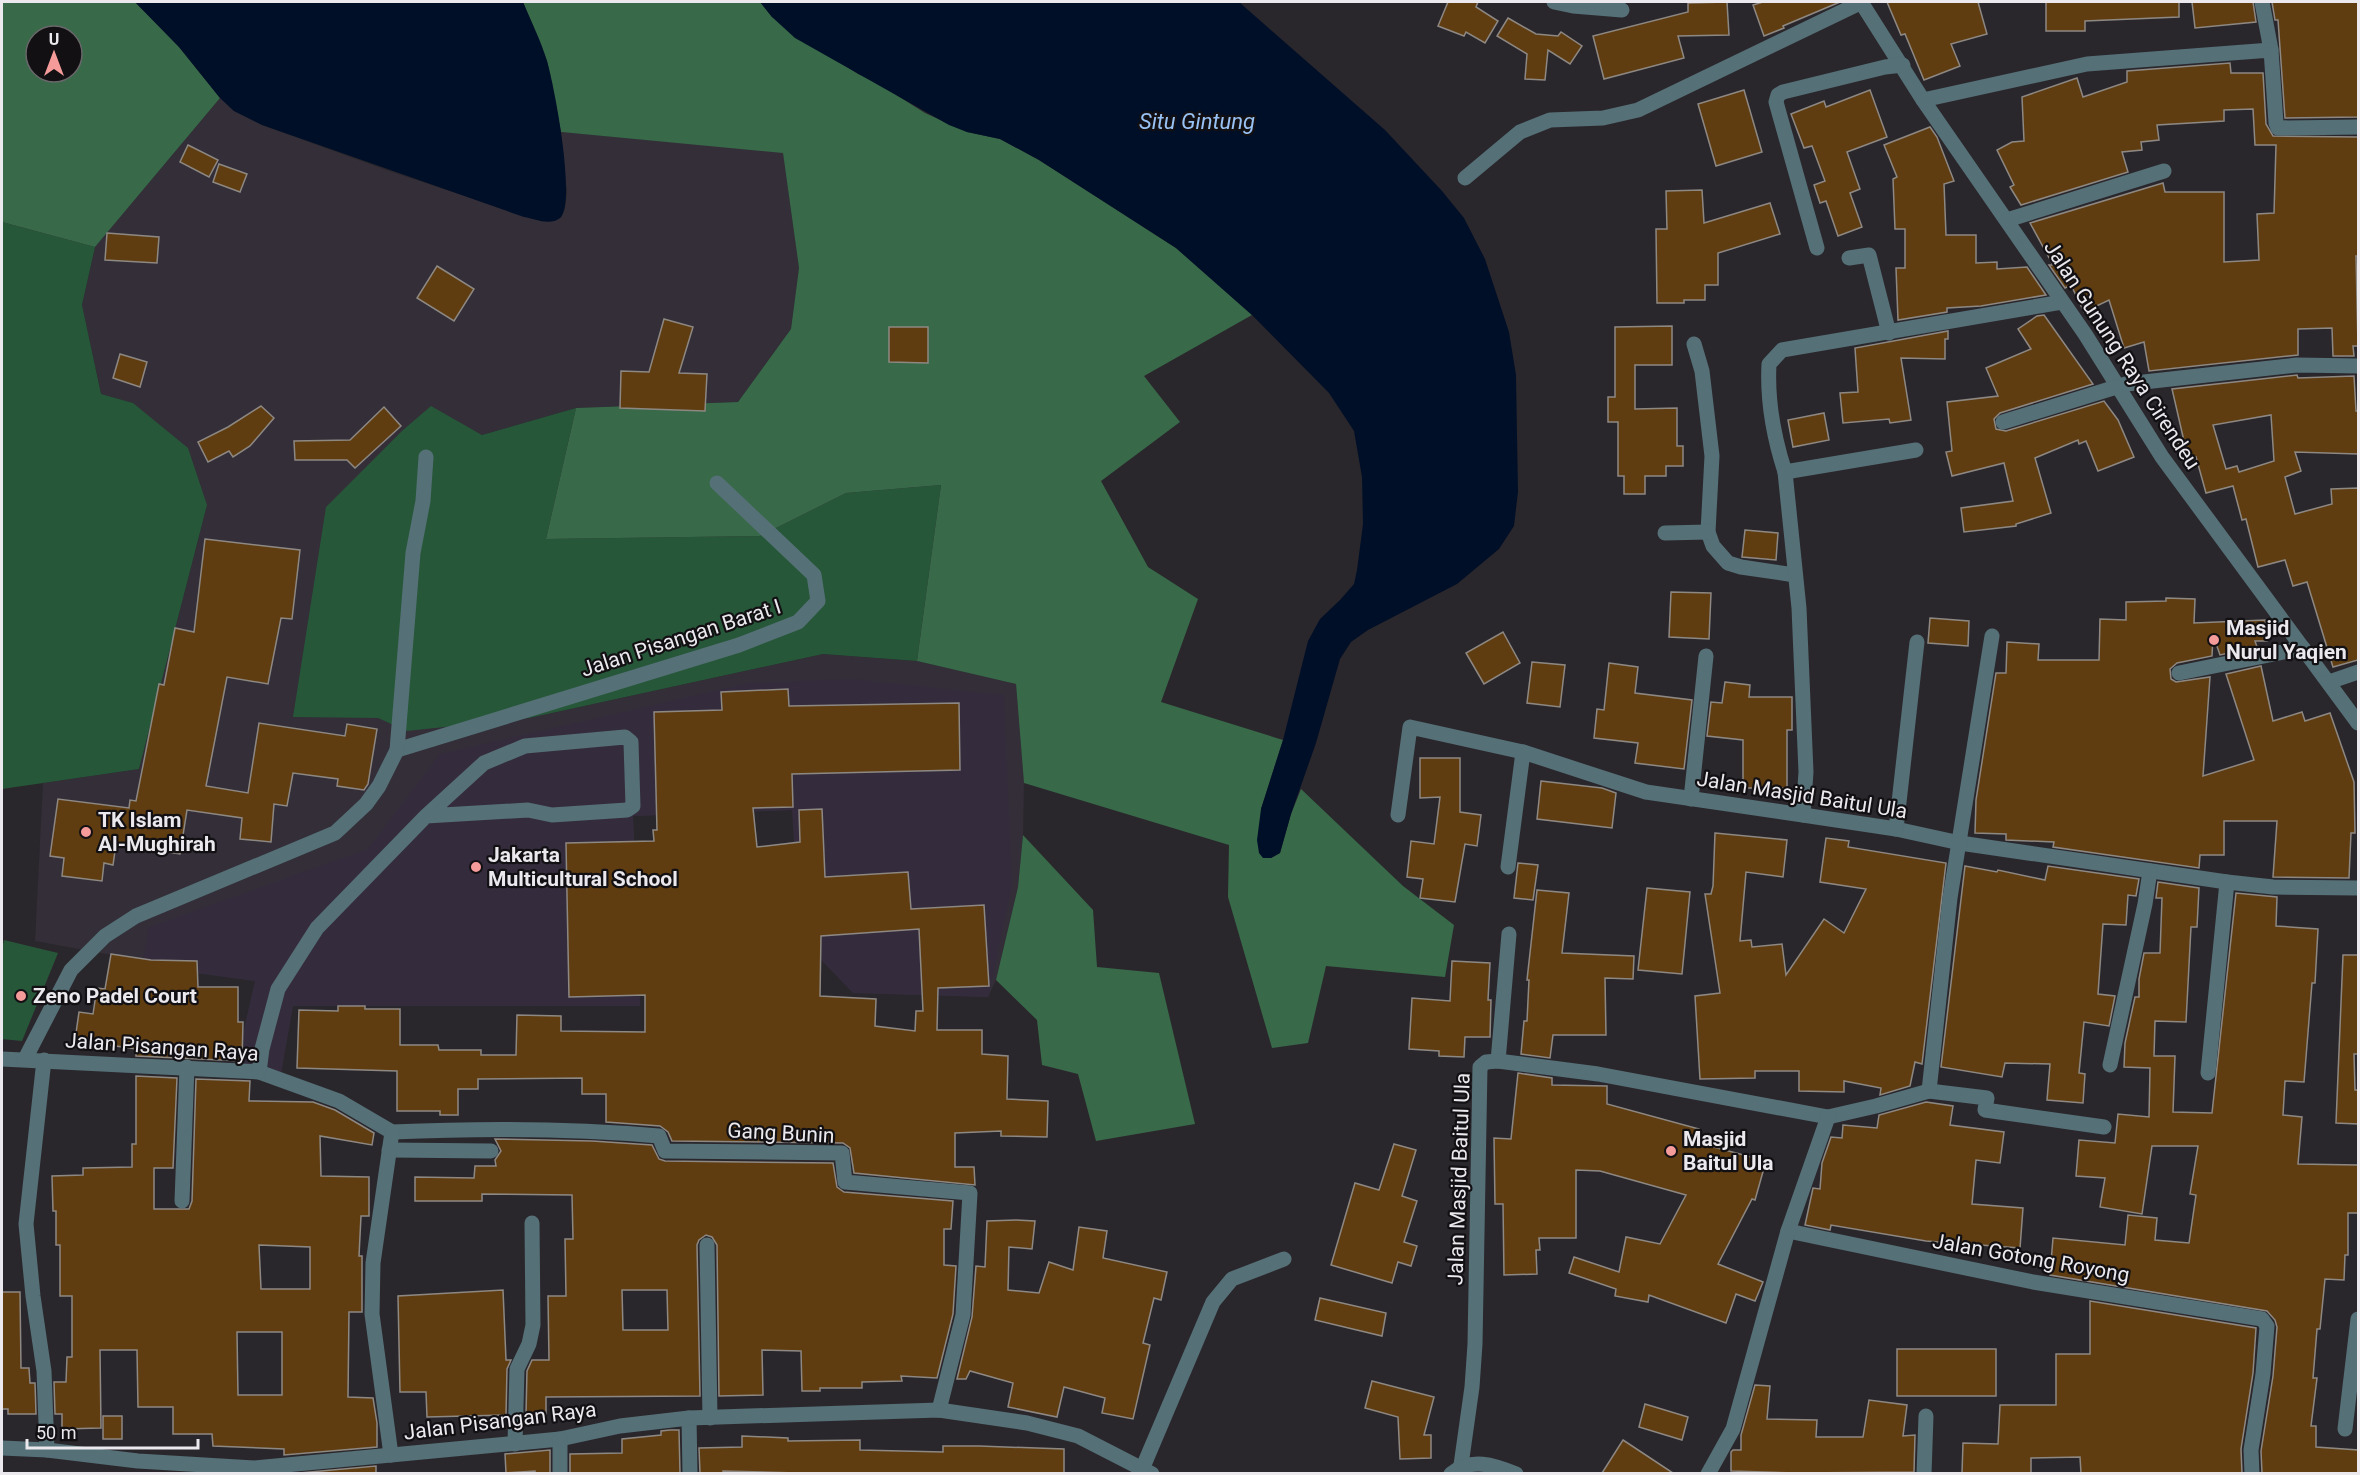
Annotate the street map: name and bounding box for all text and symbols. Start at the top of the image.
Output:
north arrow [24,24,84,84]
text: U [49,30,59,49]
water label: Situ Gintung [1139,109,1255,134]
street label: Jalan Gunung Raya Cirendeu [2039,236,2205,474]
street label: Jalan Pisangan Barat I [578,594,784,682]
place label: Masjid Nurul Yaqien [2226,616,2347,664]
marker: Masjid Nurul Yaqien [2207,633,2221,647]
street label: Jalan Masjid Baitul Ula [1695,767,1909,823]
place label: TK Islam Al-Mughirah [98,808,216,856]
marker: TK Islam Al-Mughirah [79,825,93,839]
place label: Jakarta Multicultural School [488,843,678,891]
marker: Jakarta Multicultural School [469,860,483,874]
place label: Zeno Padel Court [33,984,197,1008]
marker: Zeno Padel Court [14,989,28,1003]
street label: Jalan Pisangan Raya [64,1028,260,1066]
street label: Jalan Masjid Baitul Ula [1443,1072,1475,1286]
street label: Gang Bunin [727,1118,835,1148]
place label: Masjid Baitul Ula [1683,1127,1773,1175]
marker: Masjid Baitul Ula [1664,1144,1678,1158]
street label: Jalan Gotong Royong [1931,1229,2131,1287]
street label: Jalan Pisangan Raya [402,1397,598,1445]
scale bar [27,1412,198,1450]
text: 50 m [36,1422,76,1443]

